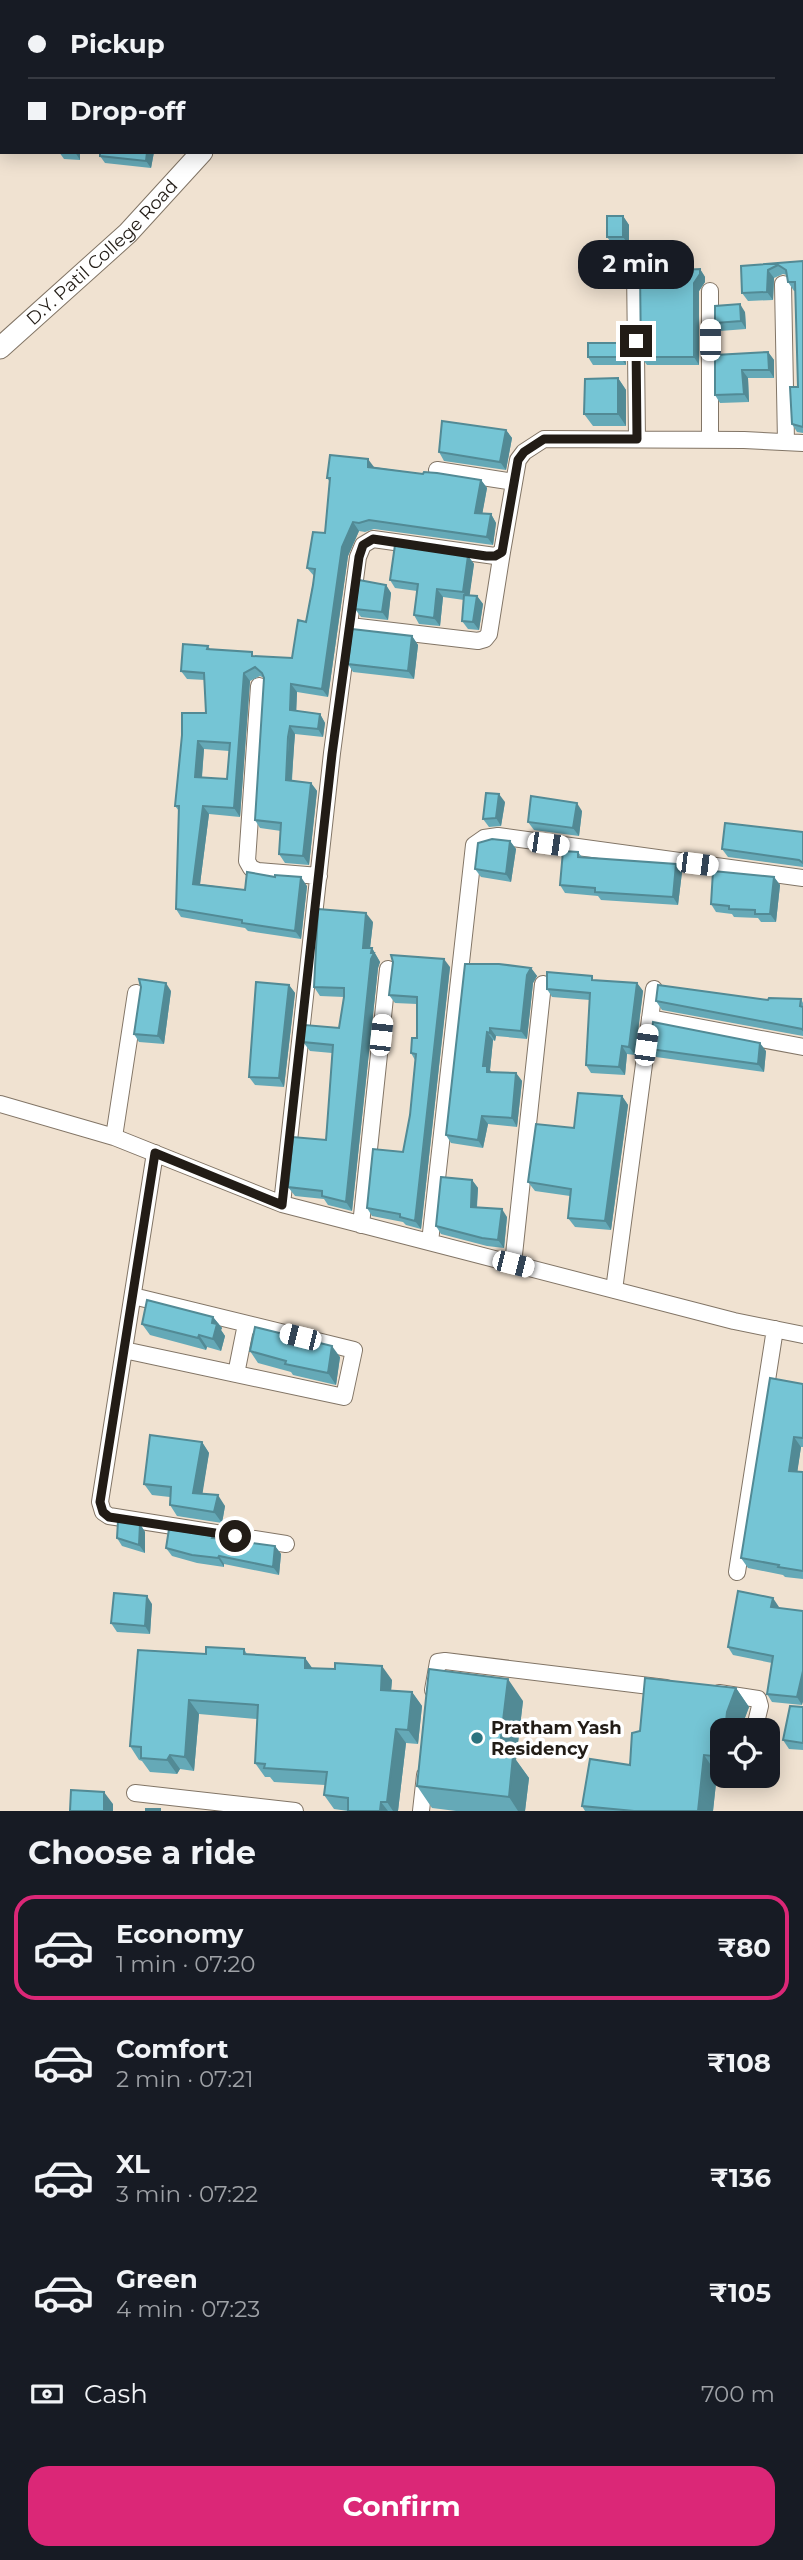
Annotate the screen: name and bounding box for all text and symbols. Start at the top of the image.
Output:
text: Pickup [70,28,165,60]
text: Drop-off [70,95,185,127]
street label: D.Y. Patil College Road [22,175,182,330]
callout: 2 min [578,240,694,288]
text: 2 min [602,250,670,278]
car [700,319,721,361]
route end [620,325,652,357]
car [526,831,571,857]
car [675,851,720,877]
car [369,1013,394,1057]
car [633,1023,660,1067]
car [491,1249,536,1279]
car [278,1322,323,1352]
route start [219,1520,251,1552]
place label: Pratham Yash Residency [491,1717,622,1760]
map controls [710,1718,780,1788]
button: locate [710,1718,780,1788]
marker: Pratham Yash Residency [469,1730,485,1746]
text: Choose a ride [28,1833,256,1872]
icon: car [32,1916,95,1979]
text: Economy [116,1918,243,1950]
text: ₹80 [717,1932,771,1964]
text: 1 min · 07:20 [116,1950,256,1978]
icon: car [32,2031,95,2094]
text: Comfort [116,2033,228,2065]
text: ₹108 [707,2047,771,2079]
text: 2 min · 07:21 [116,2065,253,2093]
icon: car [32,2146,95,2209]
text: XL [116,2148,150,2180]
text: ₹136 [710,2162,771,2194]
text: 3 min · 07:22 [116,2180,258,2208]
icon: car [32,2261,95,2324]
text: Green [116,2263,198,2295]
text: ₹105 [709,2277,771,2309]
text: 4 min · 07:23 [116,2295,260,2323]
icon: cash [28,2375,66,2413]
text: Cash [84,2378,148,2410]
text: 700 m [701,2380,775,2408]
button: Confirm [28,2466,775,2546]

